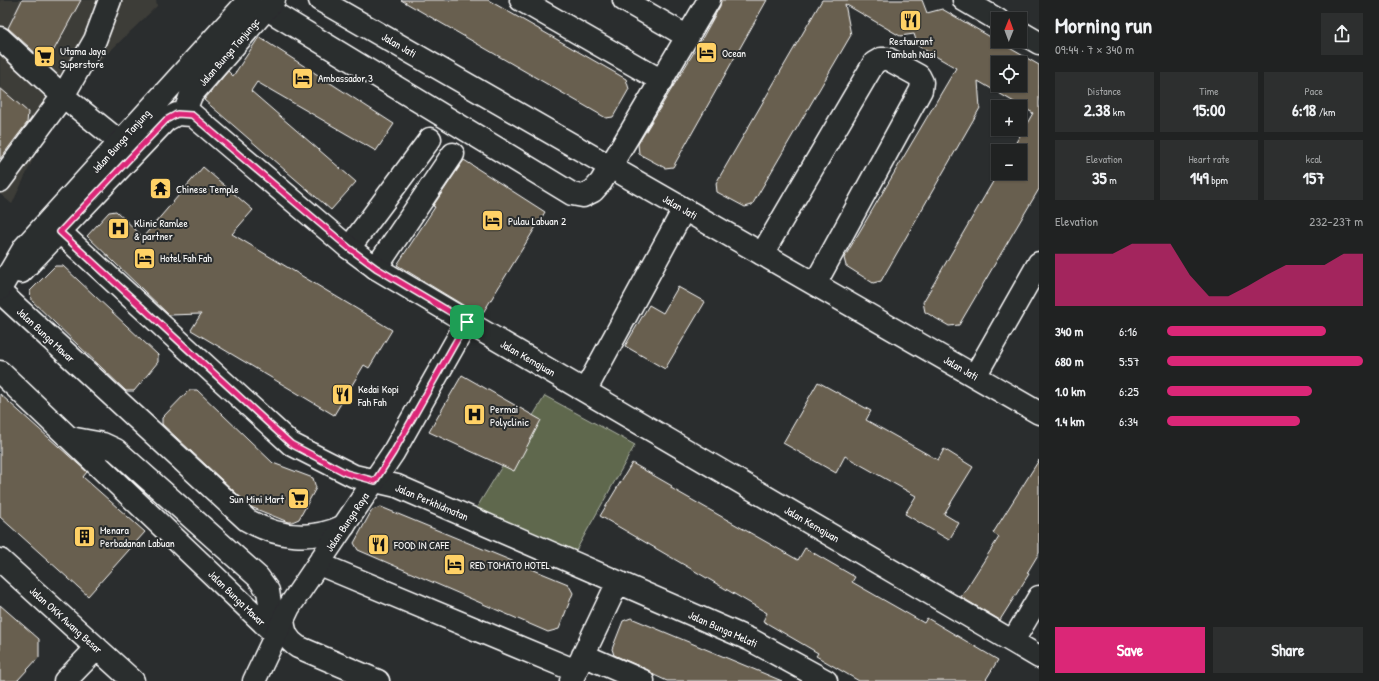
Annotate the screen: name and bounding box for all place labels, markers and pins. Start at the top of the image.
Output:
restaurant icon: Restaurant Tambah Nasi [898,8,924,34]
place label: Restaurant Tambah Nasi [886,34,936,61]
hotel icon: Ocean [694,40,720,66]
supermarket icon: Utama Jaya Superstore [32,44,58,70]
place label: Utama Jaya Superstore [60,44,107,71]
place label: Ocean [722,46,746,60]
hotel icon: Ambassador 3 [290,65,316,91]
place label: Ambassador 3 [318,71,373,85]
temple icon: Chinese Temple [148,176,174,202]
place label: Chinese Temple [176,182,239,196]
hotel icon: Pulau Labuan 2 [480,208,506,234]
place label: Pulau Labuan 2 [508,214,566,228]
hospital icon: Klinic Ramlee & partner [106,216,132,242]
place label: Klinic Ramlee & partner [134,216,188,243]
hotel icon: Hotel Fah Fah [132,245,158,271]
place label: Hotel Fah Fah [160,251,212,265]
pin [450,305,484,339]
restaurant icon: Kedai Kopi Fah Fah [330,382,356,408]
place label: Kedai Kopi Fah Fah [357,382,399,409]
hospital icon: Permai Polyclinic [462,402,488,428]
place label: Permai Polyclinic [490,402,529,429]
supermarket icon: Sun Mini Mart [286,486,312,512]
place label: Sun Mini Mart [229,492,284,506]
building icon: Menara Perbadanan Labuan [72,523,98,549]
place label: Menara Perbadanan Labuan [100,523,175,550]
restaurant icon: FOOD IN CAFE [365,532,391,558]
place label: FOOD IN CAFE [393,538,450,552]
hotel icon: RED TOMATO HOTEL [441,552,467,578]
place label: RED TOMATO HOTEL [470,558,550,572]

